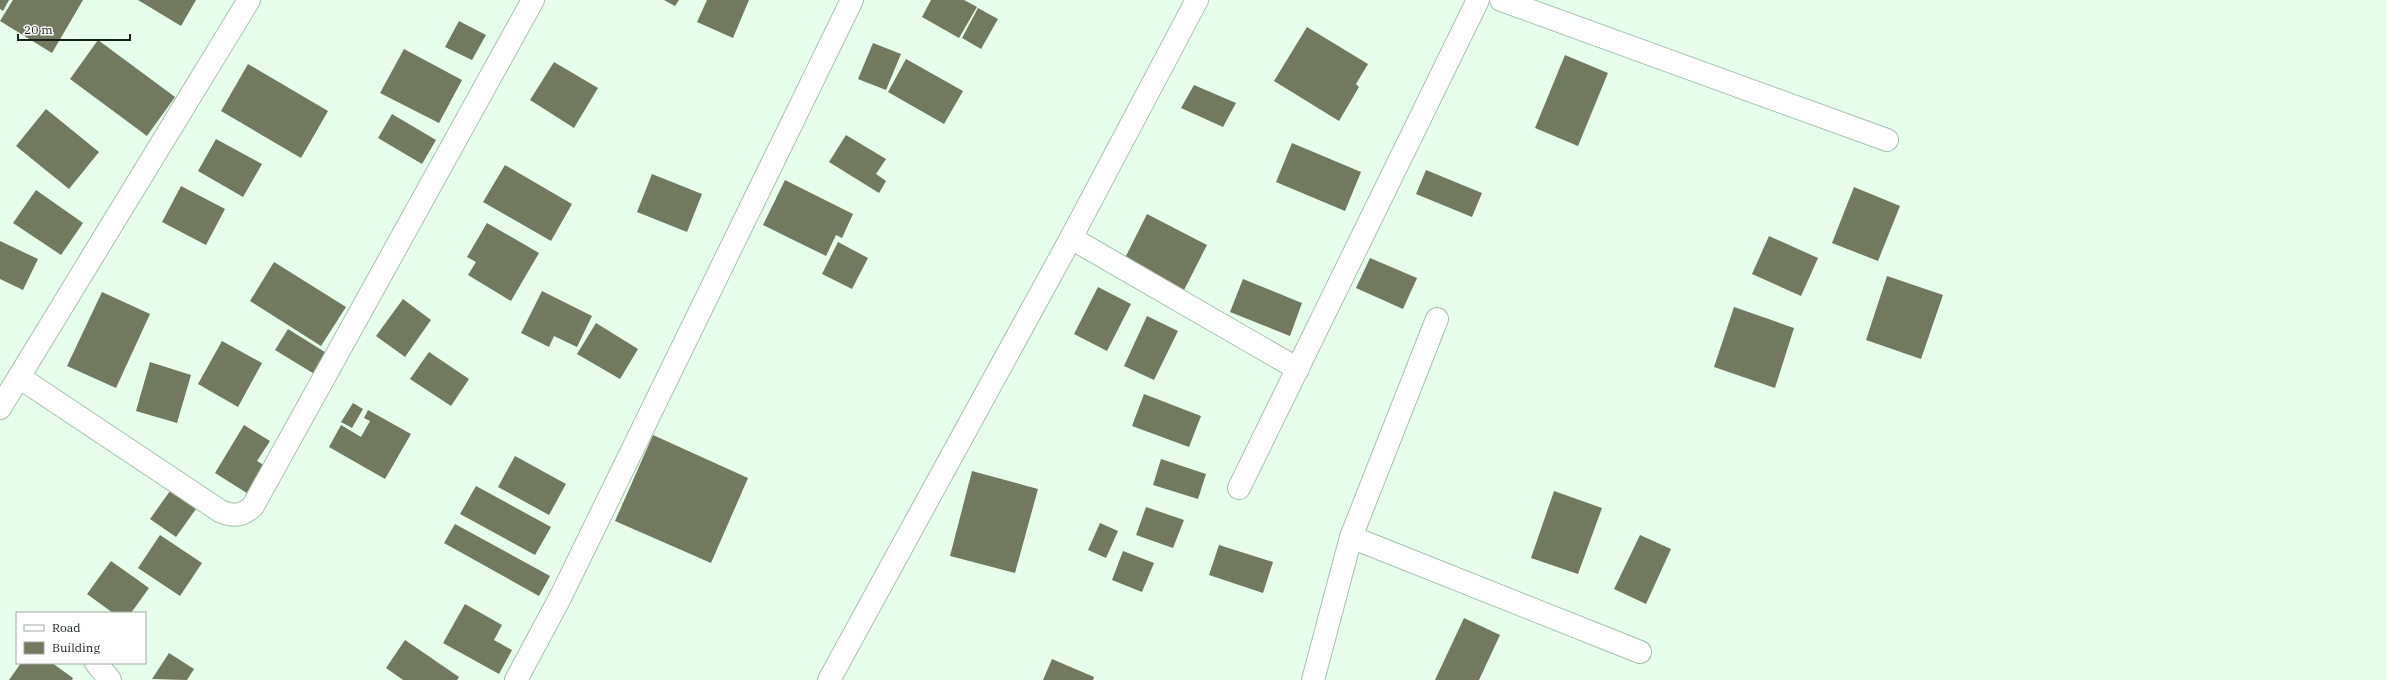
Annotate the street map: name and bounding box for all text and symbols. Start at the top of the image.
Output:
scale bar [18,16,130,42]
text: 20 m [24,22,53,37]
legend [16,612,146,664]
text: Road [52,620,81,635]
text: Building [52,640,100,655]

